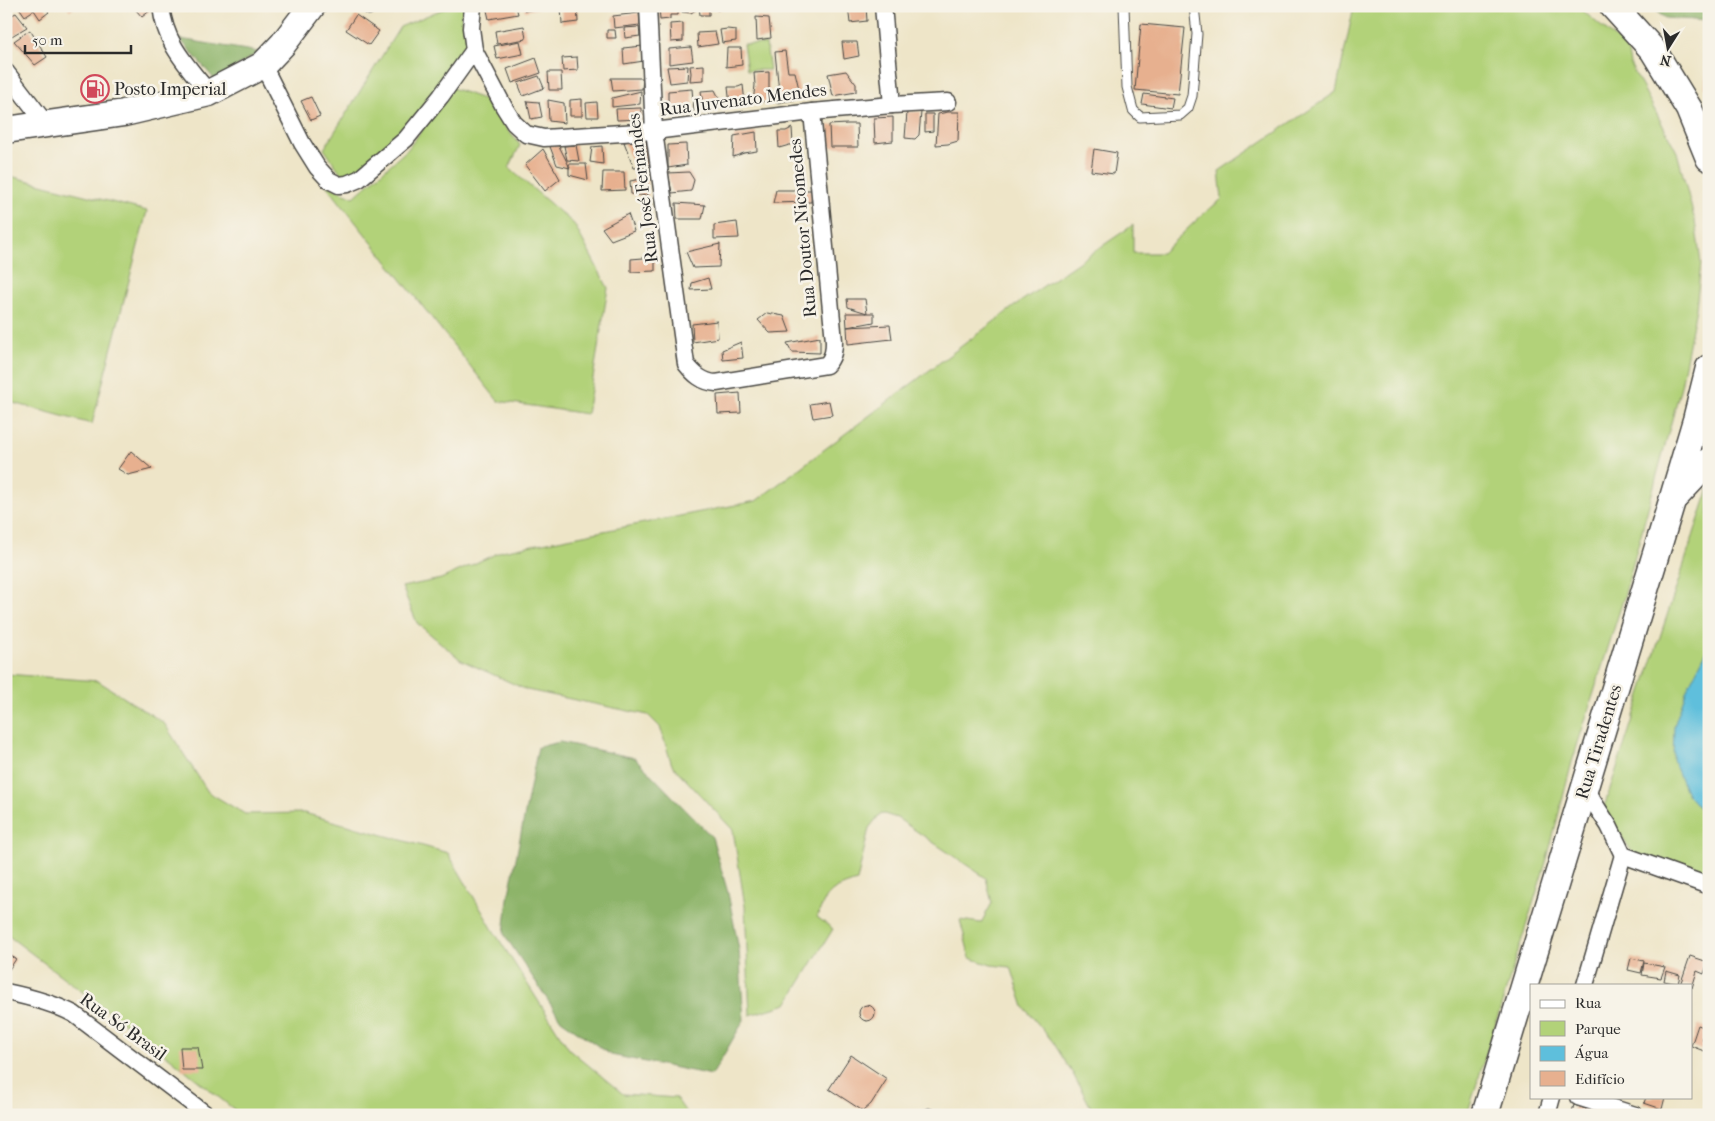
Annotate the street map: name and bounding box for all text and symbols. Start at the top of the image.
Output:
scale bar [25,22,131,54]
north arrow [1642,22,1692,72]
text: 50 m [32,31,63,49]
text: N [1658,51,1672,70]
fuel station icon: Posto Imperial [80,74,110,104]
place label: Posto Imperial [114,79,227,100]
street label: Rua Juvenato Mendes [658,79,828,121]
street label: Rua José Fernandes [623,112,663,264]
street label: Rua Doutor Nicomedes [785,137,821,318]
street label: Rua Tiradentes [1572,682,1627,802]
legend [1530,984,1692,1098]
street label: Rua Só Brasil [76,989,170,1065]
text: Rua [1575,994,1602,1012]
text: Parque [1575,1020,1621,1038]
text: Água [1574,1044,1609,1062]
text: Edifício [1575,1070,1625,1088]

